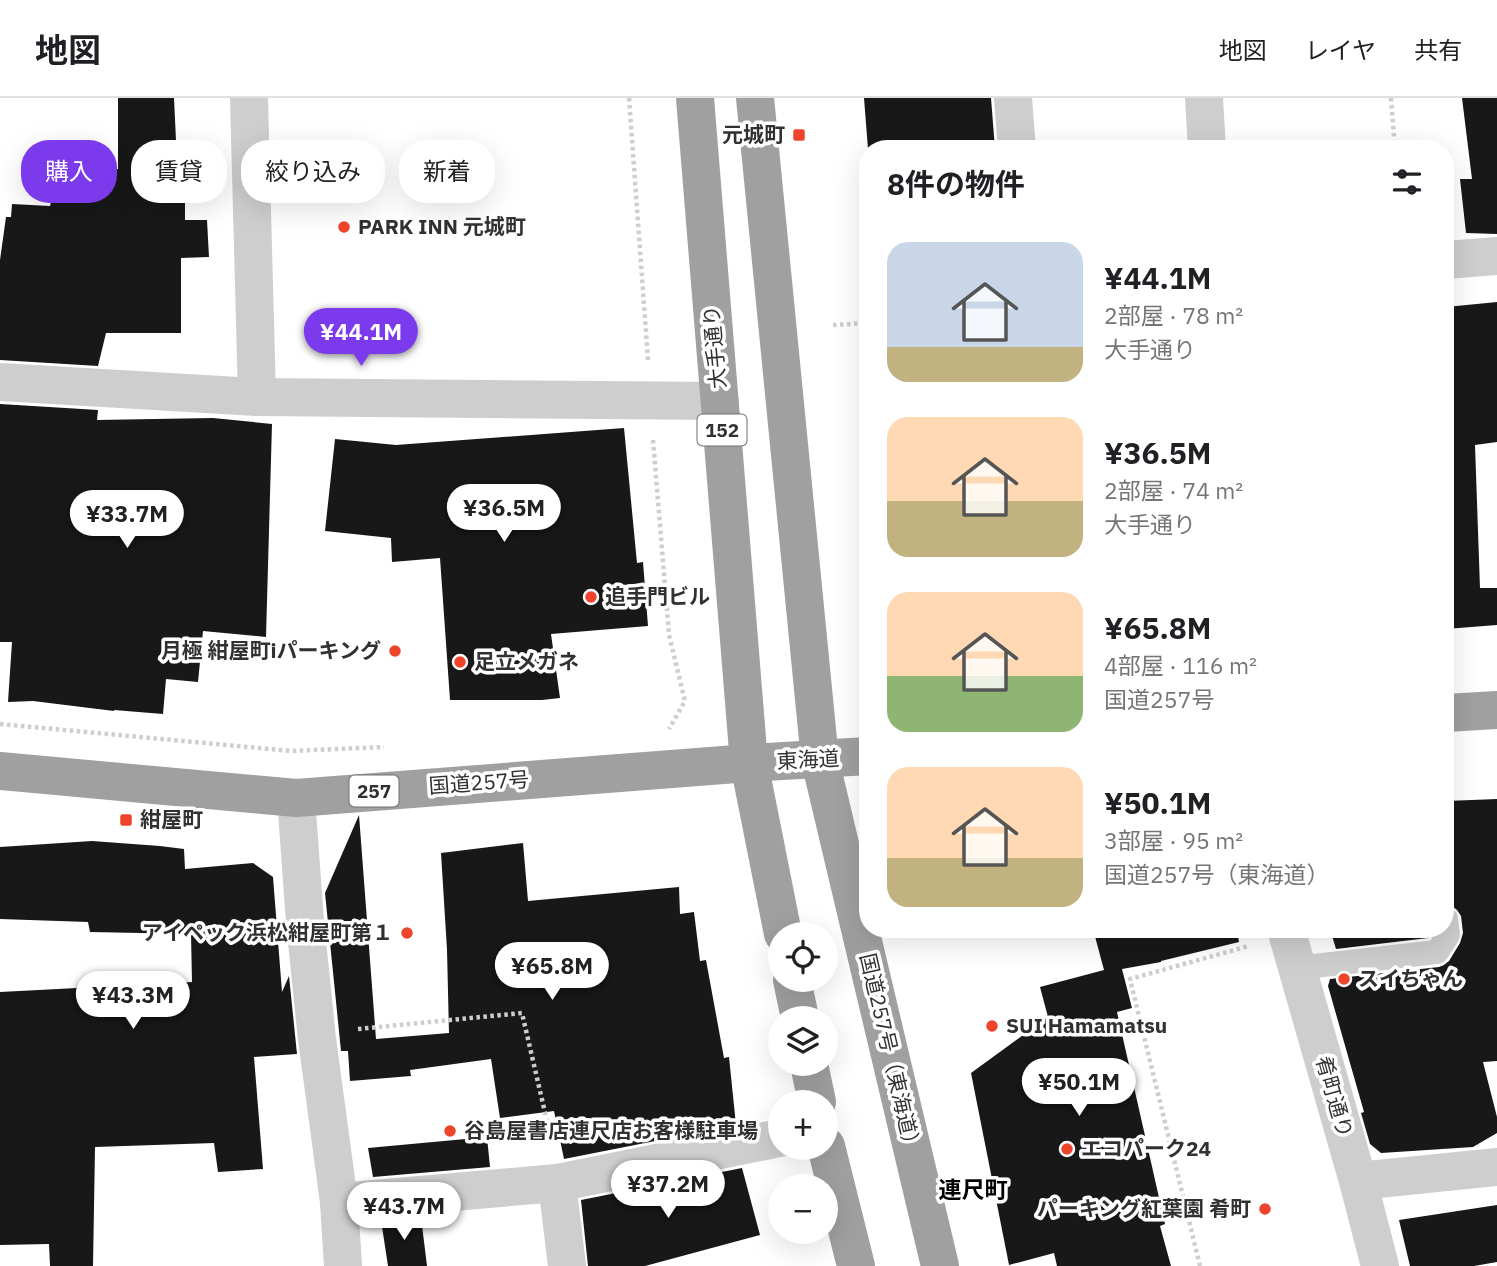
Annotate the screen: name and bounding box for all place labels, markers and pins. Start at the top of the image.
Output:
place label: 元城町 [722,120,785,148]
marker: 元城町 [791,127,807,143]
place label: PARK INN 元城町 [358,212,526,240]
marker: PARK INN 元城町 [336,219,352,235]
pin: ¥44.1M [304,308,418,368]
pin: ¥36.5M [447,484,561,544]
pin: ¥33.7M [70,490,184,550]
place label: 追手門ビル [605,582,710,610]
marker: 追手門ビル [583,589,599,605]
place label: 月極 紺屋町iパーキング [161,636,381,664]
marker: 月極 紺屋町iパーキング [387,643,403,659]
place label: 足立メガネ [474,647,579,675]
marker: 足立メガネ [452,654,468,670]
place label: 紺屋町 [140,805,203,833]
marker: 紺屋町 [118,812,134,828]
place label: アイペック浜松紺屋町第１ [142,918,393,946]
marker: アイペック浜松紺屋町第１ [399,925,415,941]
pin: ¥65.8M [495,942,609,1002]
place label: スイちゃん [1358,964,1463,992]
marker: スイちゃん [1336,971,1352,987]
pin: ¥43.3M [76,972,190,1031]
place label: SUI Hamamatsu [1006,1011,1167,1039]
marker: SUI Hamamatsu [984,1018,1000,1034]
pin: ¥50.1M [1022,1058,1136,1118]
place label: 谷島屋書店連尺店お客様駐車場 [464,1116,758,1144]
marker: 谷島屋書店連尺店お客様駐車場 [442,1123,458,1139]
place label: エコパーク24 [1081,1134,1211,1162]
marker: エコパーク24 [1059,1141,1075,1157]
pin: ¥37.2M [611,1160,725,1220]
pin: ¥43.7M [347,1182,461,1242]
place label: パーキング紅葉園 肴町 [1037,1194,1251,1222]
marker: パーキング紅葉園 肴町 [1257,1201,1273,1217]

